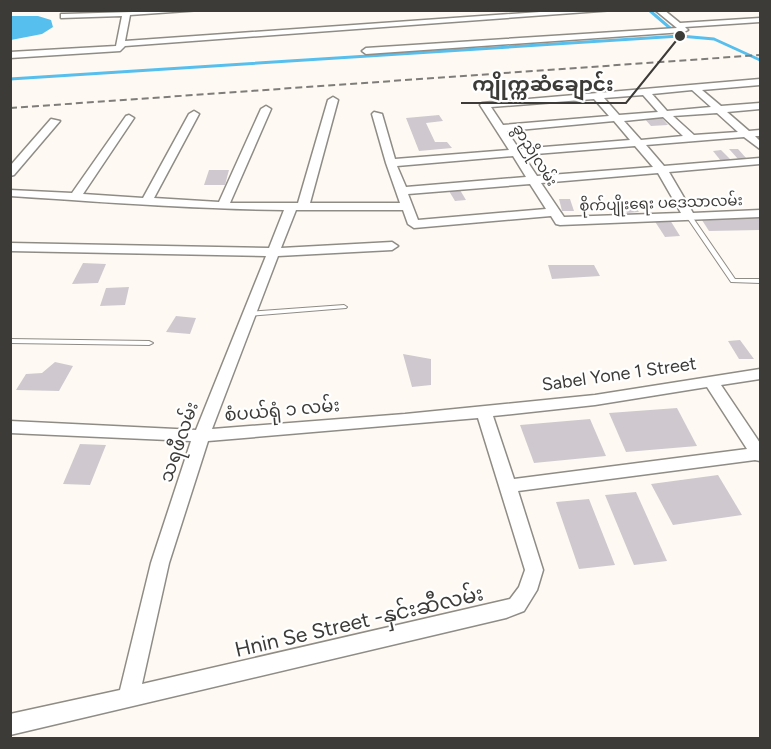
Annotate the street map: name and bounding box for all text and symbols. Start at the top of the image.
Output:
callout: ကျိုက္ကဆံချောင်း [461,65,626,103]
text: ကျိုက္ကဆံချောင်း [472,71,614,101]
street label: ခွာညိုလမ်း [506,120,562,191]
street label: စိုက်ပျိုးရေး ပဒေသာလမ်း [579,190,743,218]
street label: Sabel Yone 1 Street [540,352,698,396]
street label: စံပယ်ရုံ ၁ လမ်း [223,392,341,430]
street label: သရဖီလမ်း [152,398,207,486]
street label: Hnin Se Street -နှင်းဆီလမ်း [232,577,487,667]

